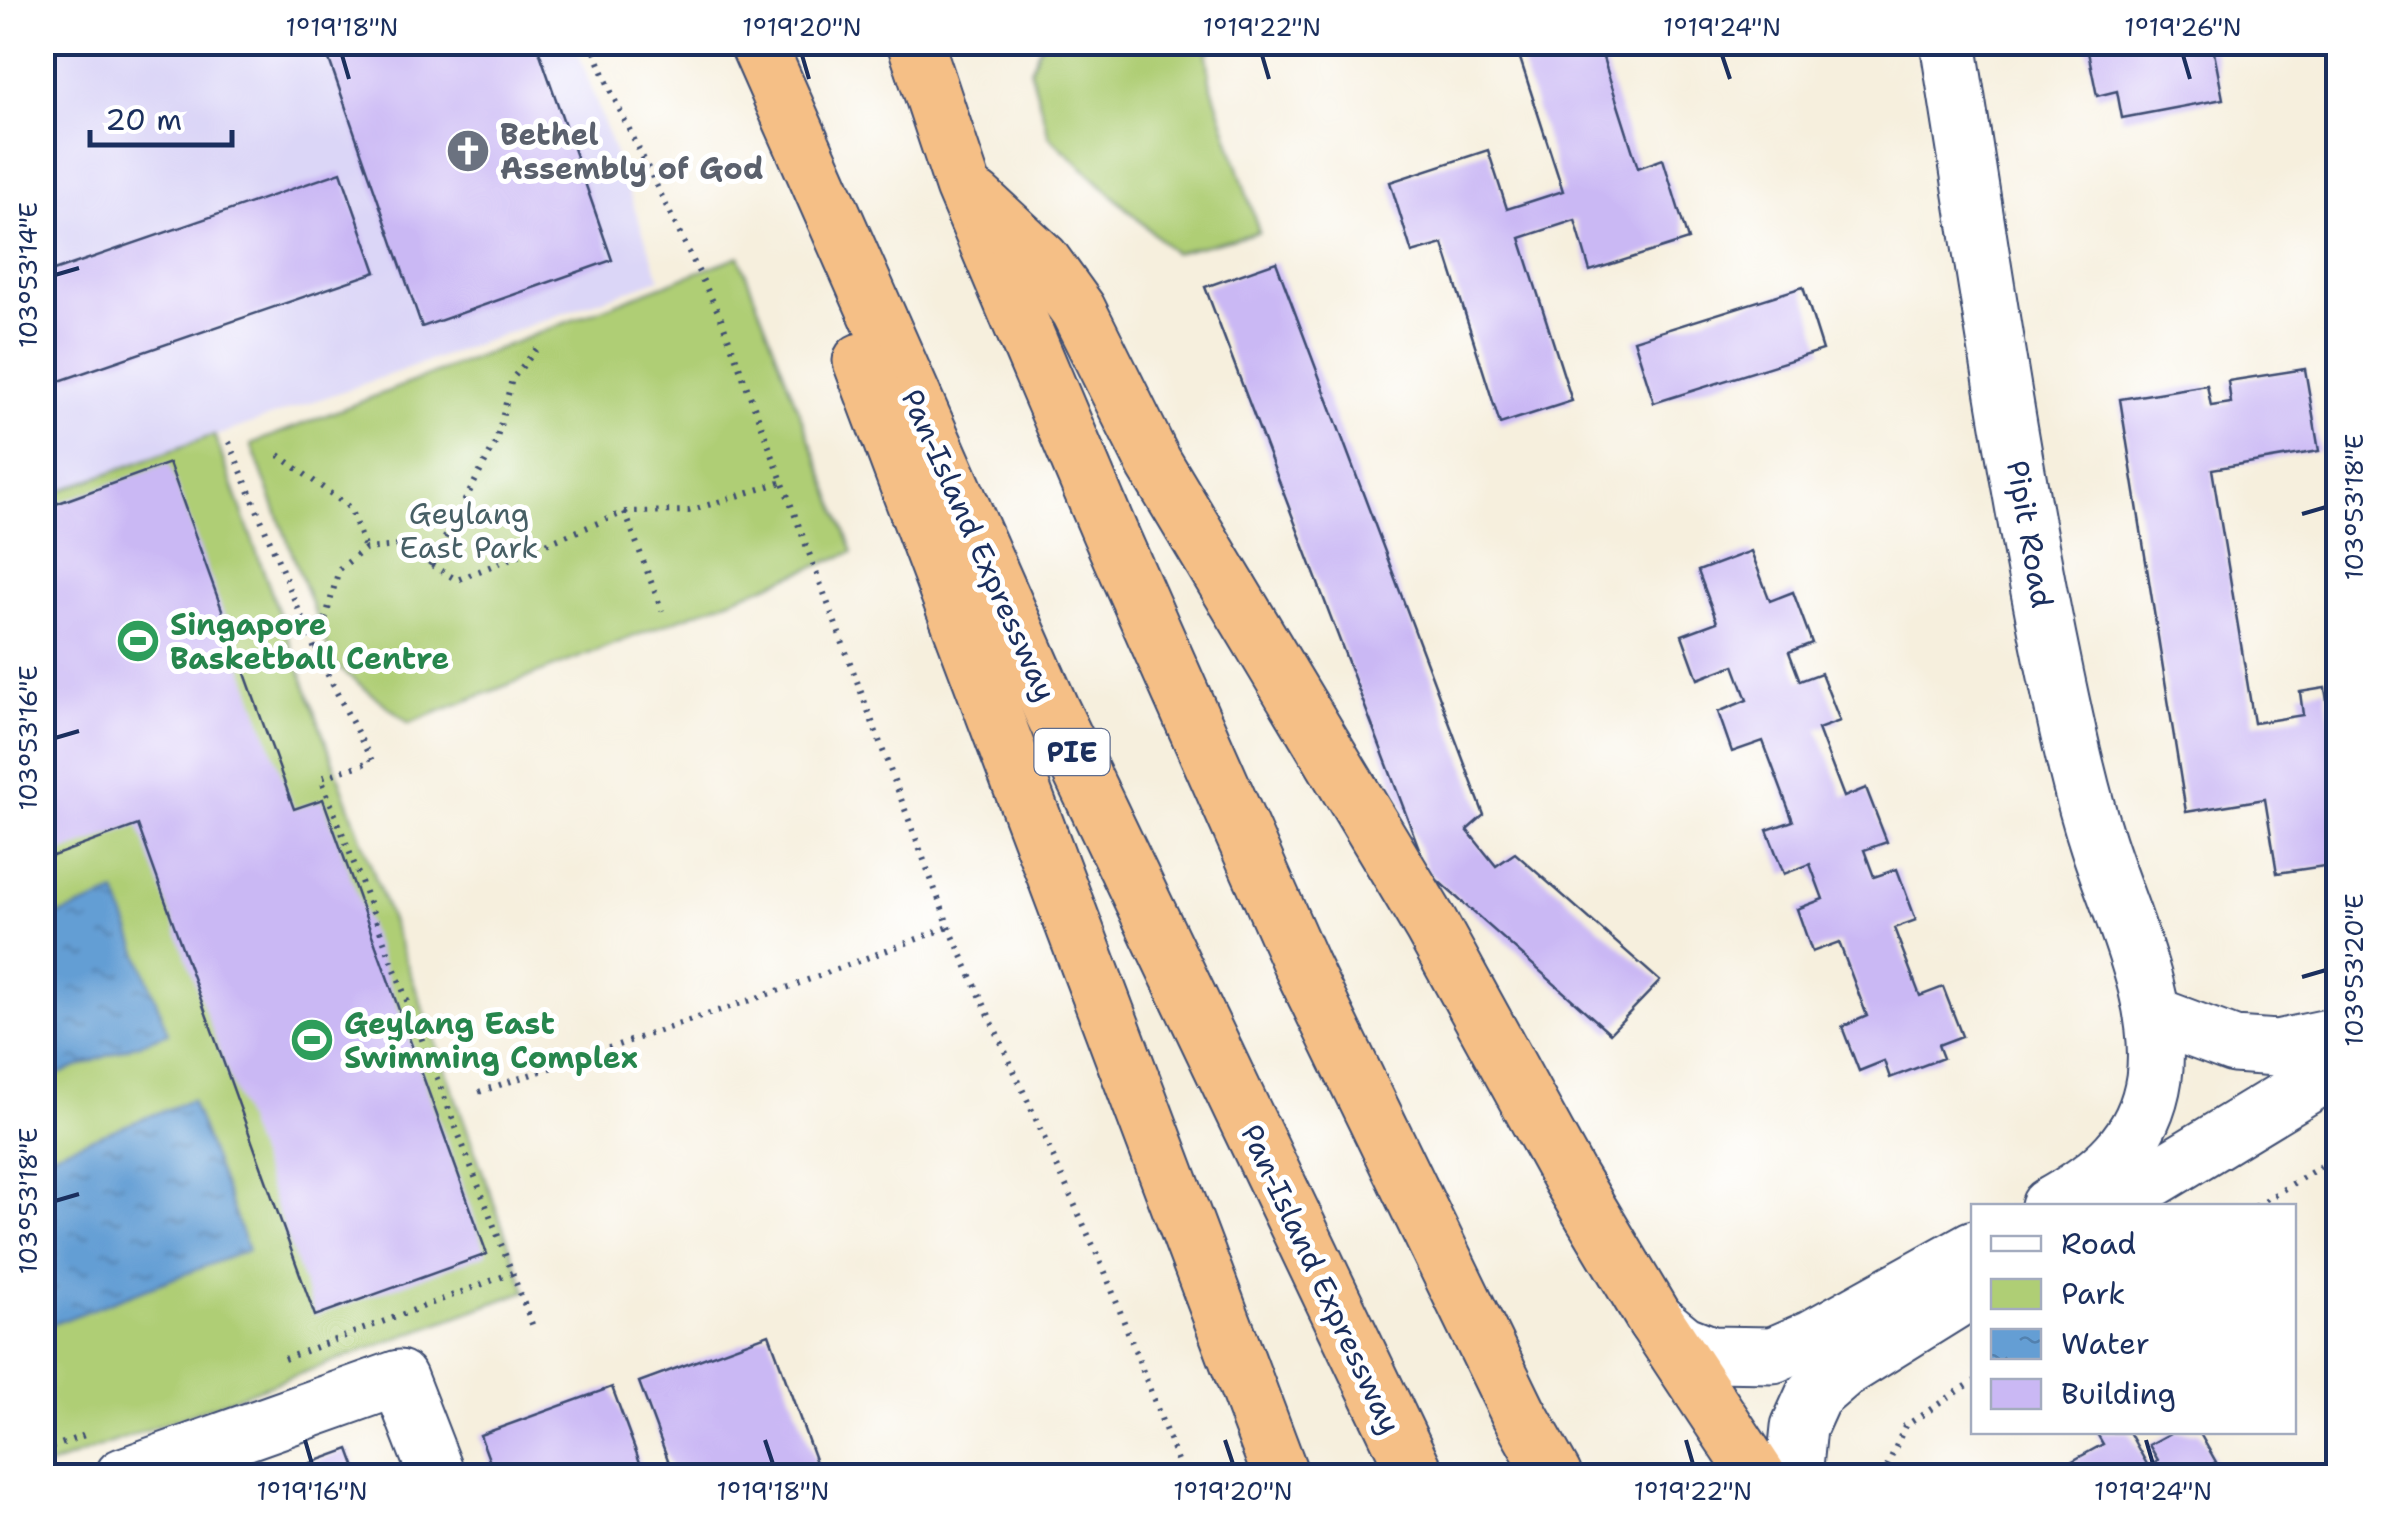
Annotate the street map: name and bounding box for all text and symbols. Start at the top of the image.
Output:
text: 1°19'18"N [286,10,398,44]
text: 1°19'20"N [742,10,862,44]
text: 1°19'22"N [1203,10,1321,44]
text: 1°19'24"N [1663,10,1781,44]
text: 1°19'26"N [2124,10,2242,44]
scale bar [90,85,232,147]
text: 20 m [105,99,182,140]
place label: Bethel Assembly of God [500,114,764,189]
church icon: Bethel Assembly of God [445,128,491,174]
text: 103°53'14"E [11,202,45,348]
street label: Pan-Island Expressway [892,383,1066,707]
text: 103°53'18"E [2337,434,2371,580]
street label: Pipit Road [1997,457,2063,611]
park label: Geylang East Park [400,493,538,568]
place label: Singapore Basketball Centre [170,604,449,679]
sports icon: Singapore Basketball Centre [115,618,161,664]
text: 103°53'16"E [11,665,45,811]
road number: PIE [1034,729,1110,775]
text: 103°53'20"E [2337,893,2371,1047]
place label: Geylang East Swimming Complex [344,1003,638,1078]
sports icon: Geylang East Swimming Complex [289,1017,335,1063]
street label: Pan-Island Expressway [1231,1118,1411,1440]
text: 103°53'18"E [11,1128,45,1274]
legend [1971,1204,2296,1434]
text: Road [2061,1223,2136,1264]
text: Park [2061,1273,2125,1314]
text: Water [2061,1323,2150,1364]
text: Building [2061,1373,2176,1414]
text: 1°19'16"N [256,1474,368,1508]
text: 1°19'18"N [717,1474,829,1508]
text: 1°19'20"N [1173,1474,1293,1508]
text: 1°19'22"N [1634,1474,1752,1508]
text: 1°19'24"N [2094,1474,2212,1508]

